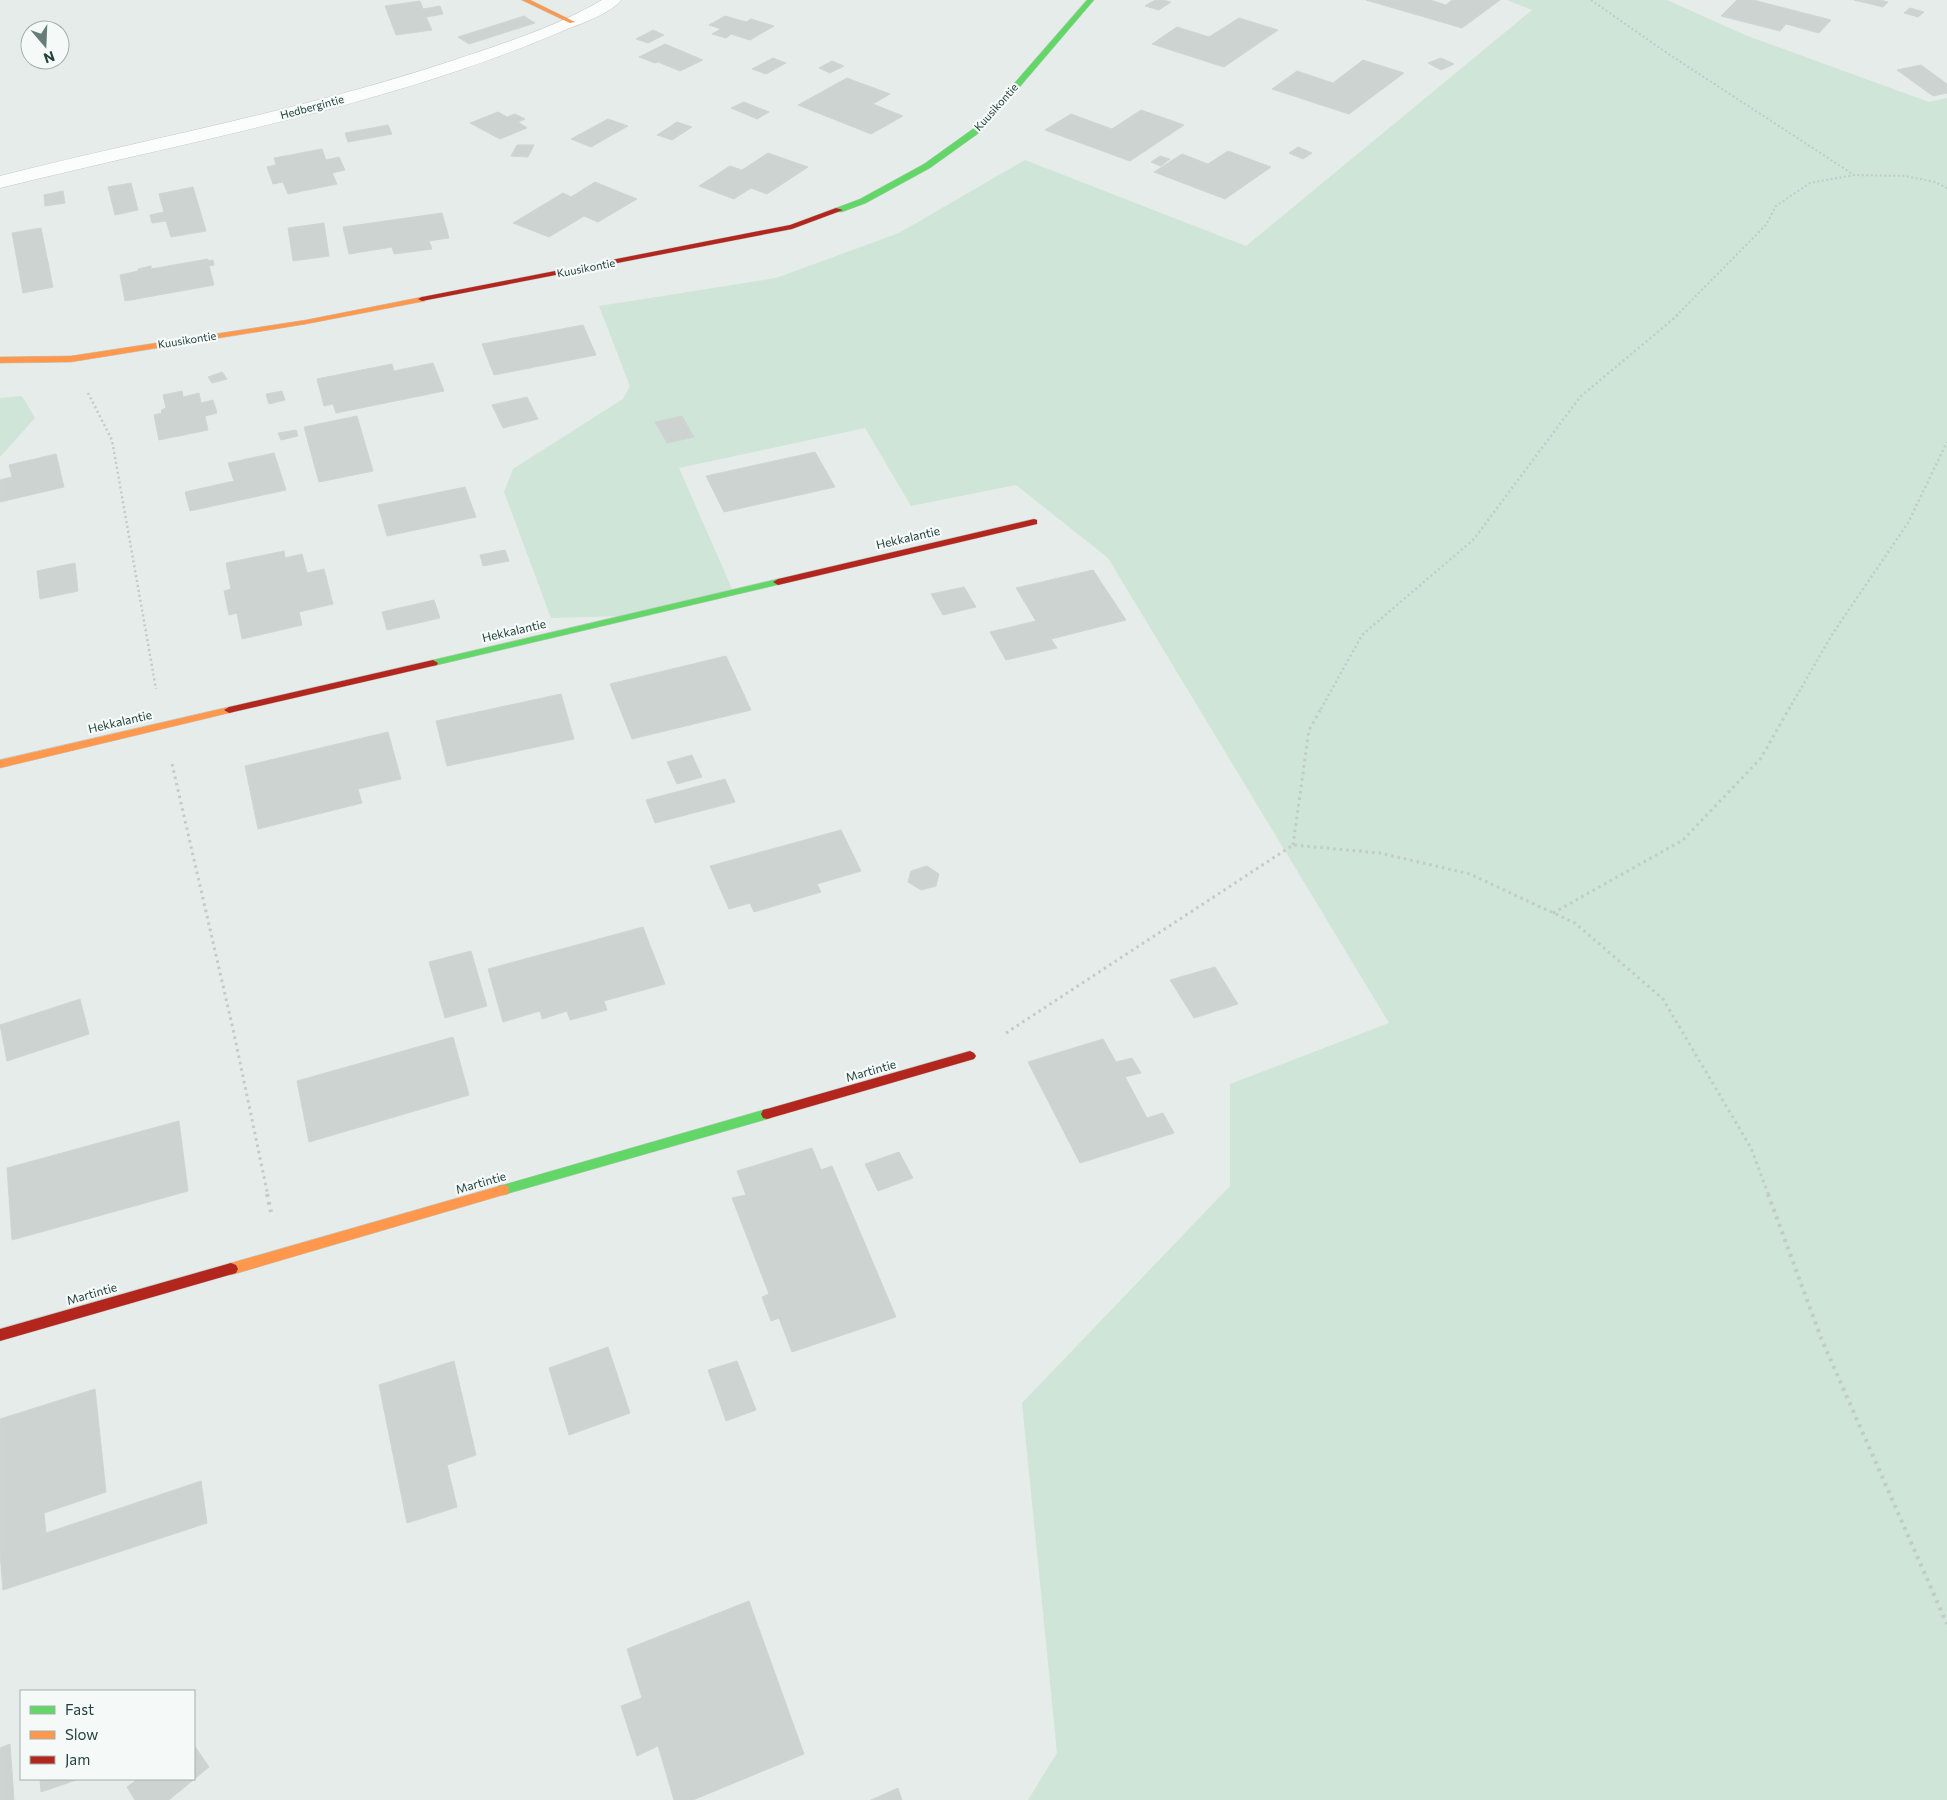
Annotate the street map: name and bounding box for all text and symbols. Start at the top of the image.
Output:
north arrow [20,20,70,70]
text: N [42,48,57,68]
street label: Kuusikontie [971,80,1020,133]
street label: Hedbergintie [279,92,345,121]
street label: Kuusikontie [556,255,616,280]
street label: Kuusikontie [157,328,217,351]
street label: Hekkalantie [874,523,941,551]
street label: Hekkalantie [480,616,547,644]
street label: Hekkalantie [86,707,153,735]
street label: Martintie [844,1056,897,1084]
street label: Martintie [454,1168,507,1196]
street label: Martintie [65,1279,118,1307]
legend [20,1690,195,1780]
text: Fast [65,1700,94,1718]
text: Slow [65,1725,98,1743]
text: Jam [65,1750,90,1768]

